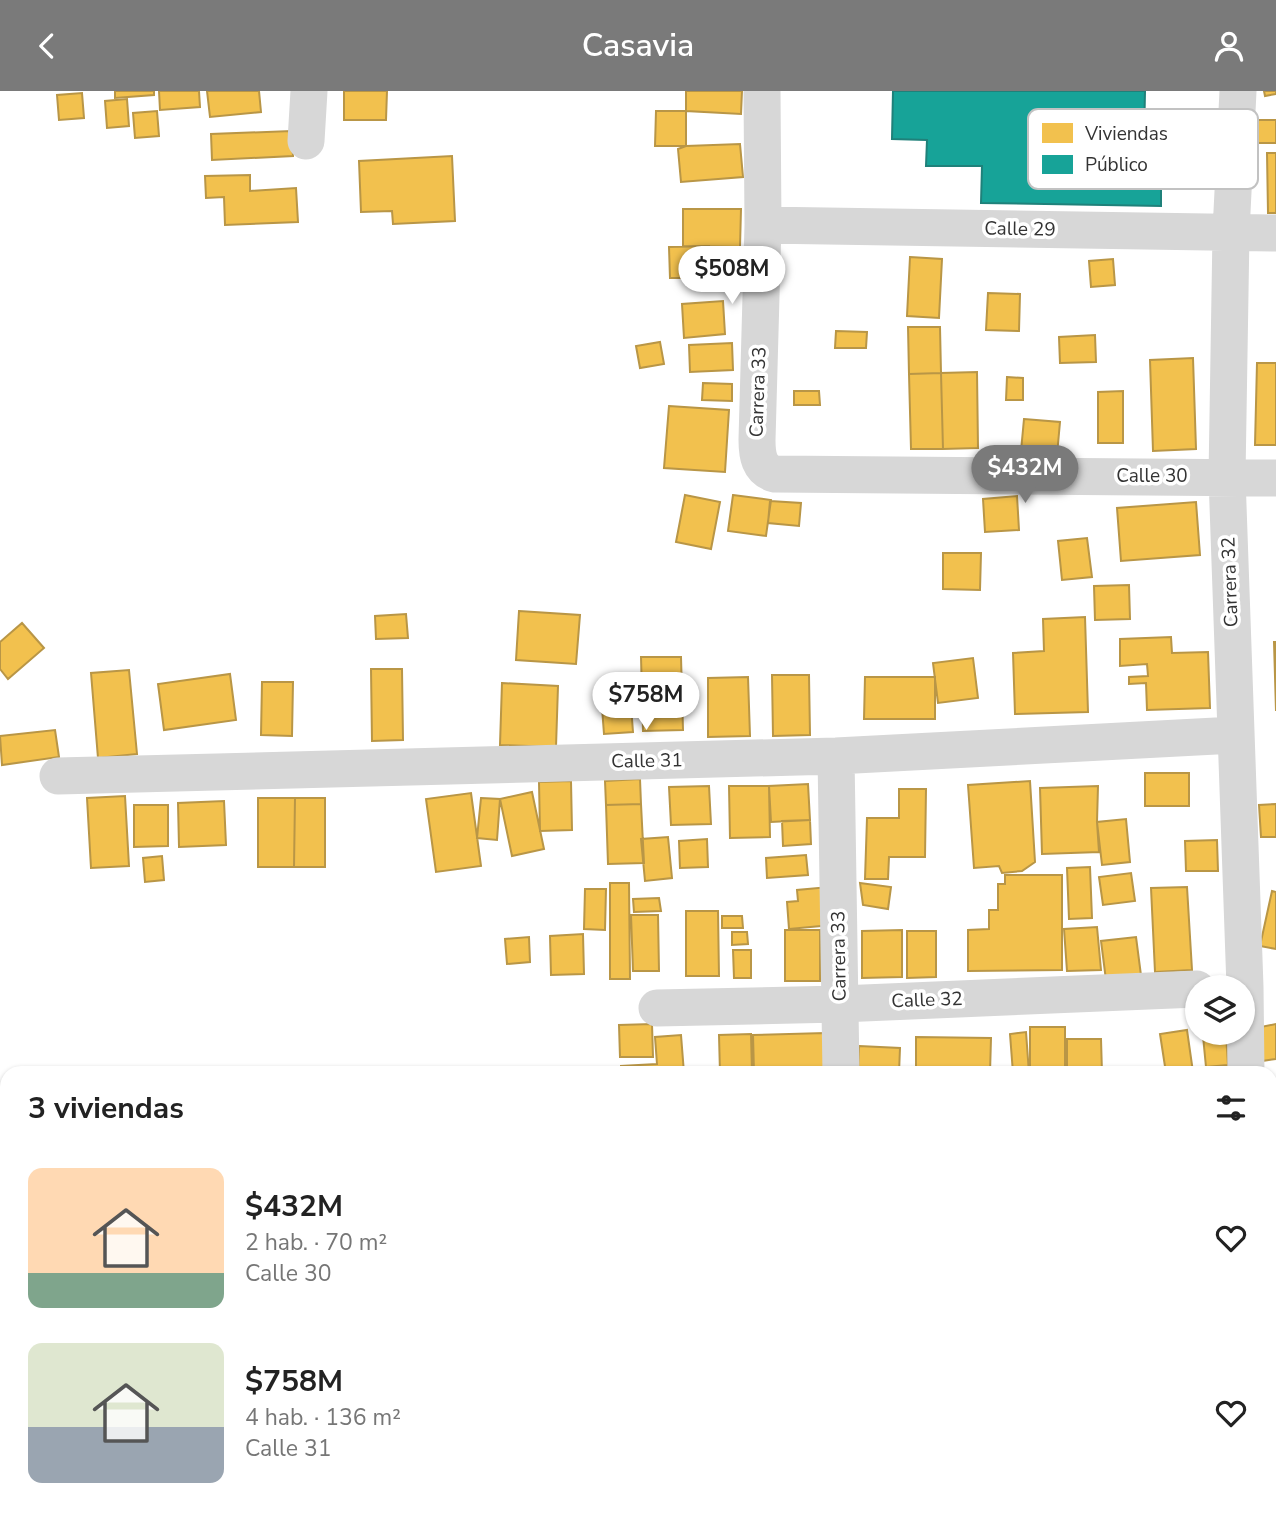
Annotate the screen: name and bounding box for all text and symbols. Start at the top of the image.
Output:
text: Casavia [582,24,694,67]
icon: back [28,27,66,65]
icon: person [1210,27,1248,65]
legend [1028,109,1258,189]
text: Viviendas [1084,121,1168,147]
text: Público [1085,152,1148,178]
street label: Calle 29 [984,215,1056,243]
pin: $508M [683,247,781,306]
text: $508M [694,253,770,284]
street label: Carrera 33 [743,346,773,438]
pin: $432M [976,445,1074,505]
text: $432M [987,452,1063,483]
street label: Calle 30 [1116,463,1188,489]
street label: Carrera 32 [1215,536,1245,628]
pin: $758M [597,673,695,732]
text: $758M [608,679,684,710]
street label: Calle 31 [611,747,683,775]
street label: Carrera 33 [825,910,853,1002]
map controls [1185,975,1255,1045]
button: layers [1185,975,1255,1045]
street label: Calle 32 [891,986,963,1014]
text: 3 viviendas [28,1088,184,1129]
icon: filters [1212,1089,1250,1127]
text: $432M [245,1186,343,1227]
icon: home [84,1196,168,1280]
icon: heart [1212,1219,1250,1257]
text: 2 hab. · 70 m² [245,1227,387,1258]
text: Calle 30 [245,1258,332,1289]
text: $758M [245,1361,343,1402]
icon: home [84,1371,168,1455]
icon: heart [1212,1394,1250,1432]
text: 4 hab. · 136 m² [245,1402,401,1433]
text: Calle 31 [245,1433,332,1464]

